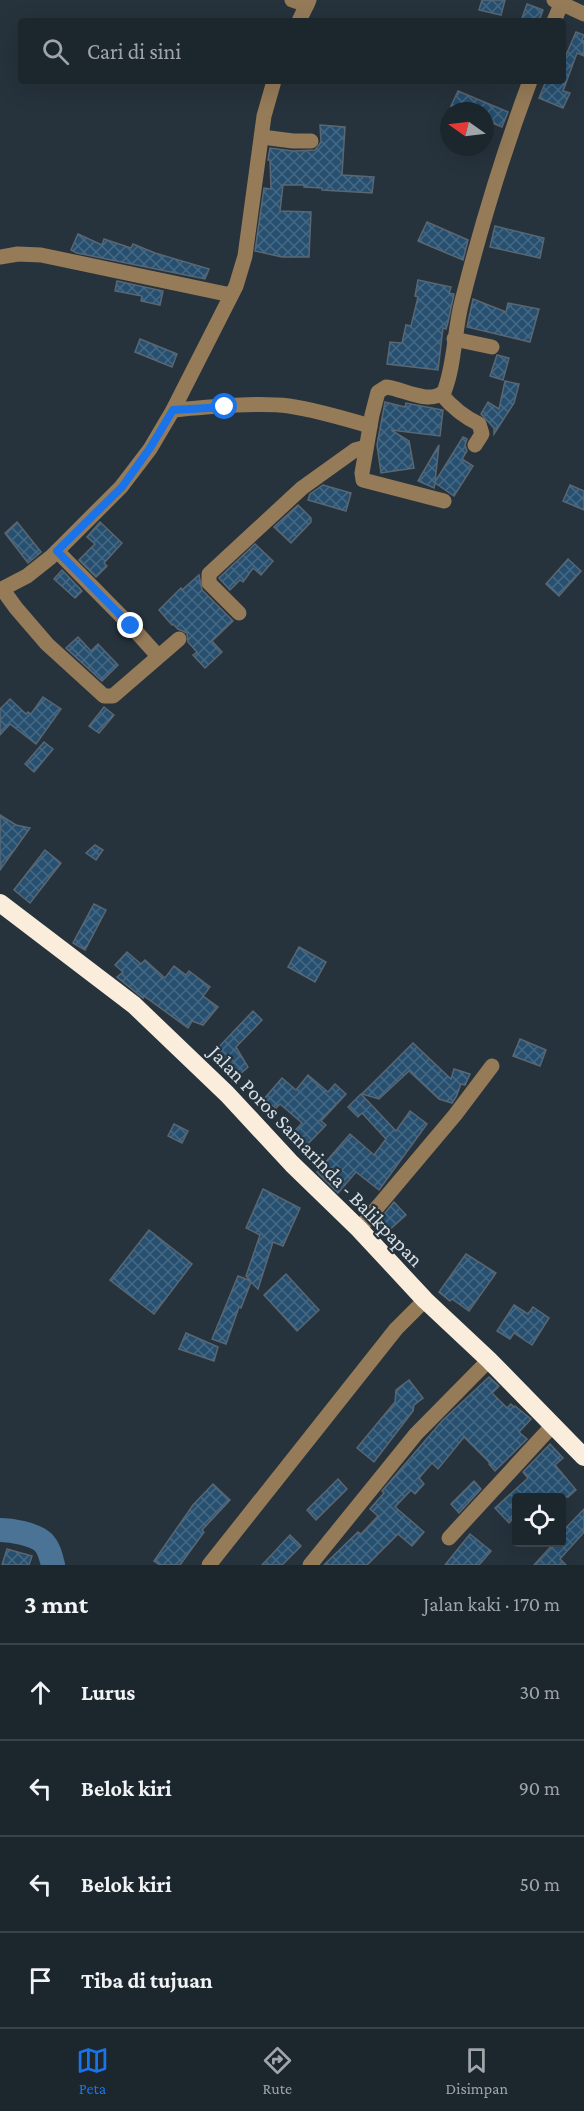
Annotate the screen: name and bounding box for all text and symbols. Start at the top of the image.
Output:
search box [18,18,566,84]
icon: search [39,35,72,68]
text: Cari di sini [87,39,181,64]
north arrow [440,102,494,156]
route start [211,393,237,419]
route end [117,612,143,638]
street label: Jalan Poros Samarinda - Balikpapan [202,1039,428,1272]
map controls [512,1493,566,1547]
button: locate [512,1493,566,1547]
text: 3 mnt [24,1590,88,1619]
text: Jalan kaki · 170 m [423,1593,560,1615]
icon: ahead [24,1676,57,1709]
text: Lurus [81,1680,135,1705]
text: 30 m [519,1681,560,1703]
icon: left [24,1772,57,1805]
text: Belok kiri [81,1776,172,1801]
text: 90 m [519,1777,560,1799]
icon: left [24,1868,57,1901]
text: Belok kiri [81,1872,172,1897]
text: 50 m [519,1873,560,1895]
icon: arrive [24,1964,57,1997]
text: Tiba di tujuan [81,1968,213,1993]
tab: Peta [76,2044,109,2097]
tab: Rute [261,2044,294,2097]
tab: Disimpan [446,2044,508,2097]

